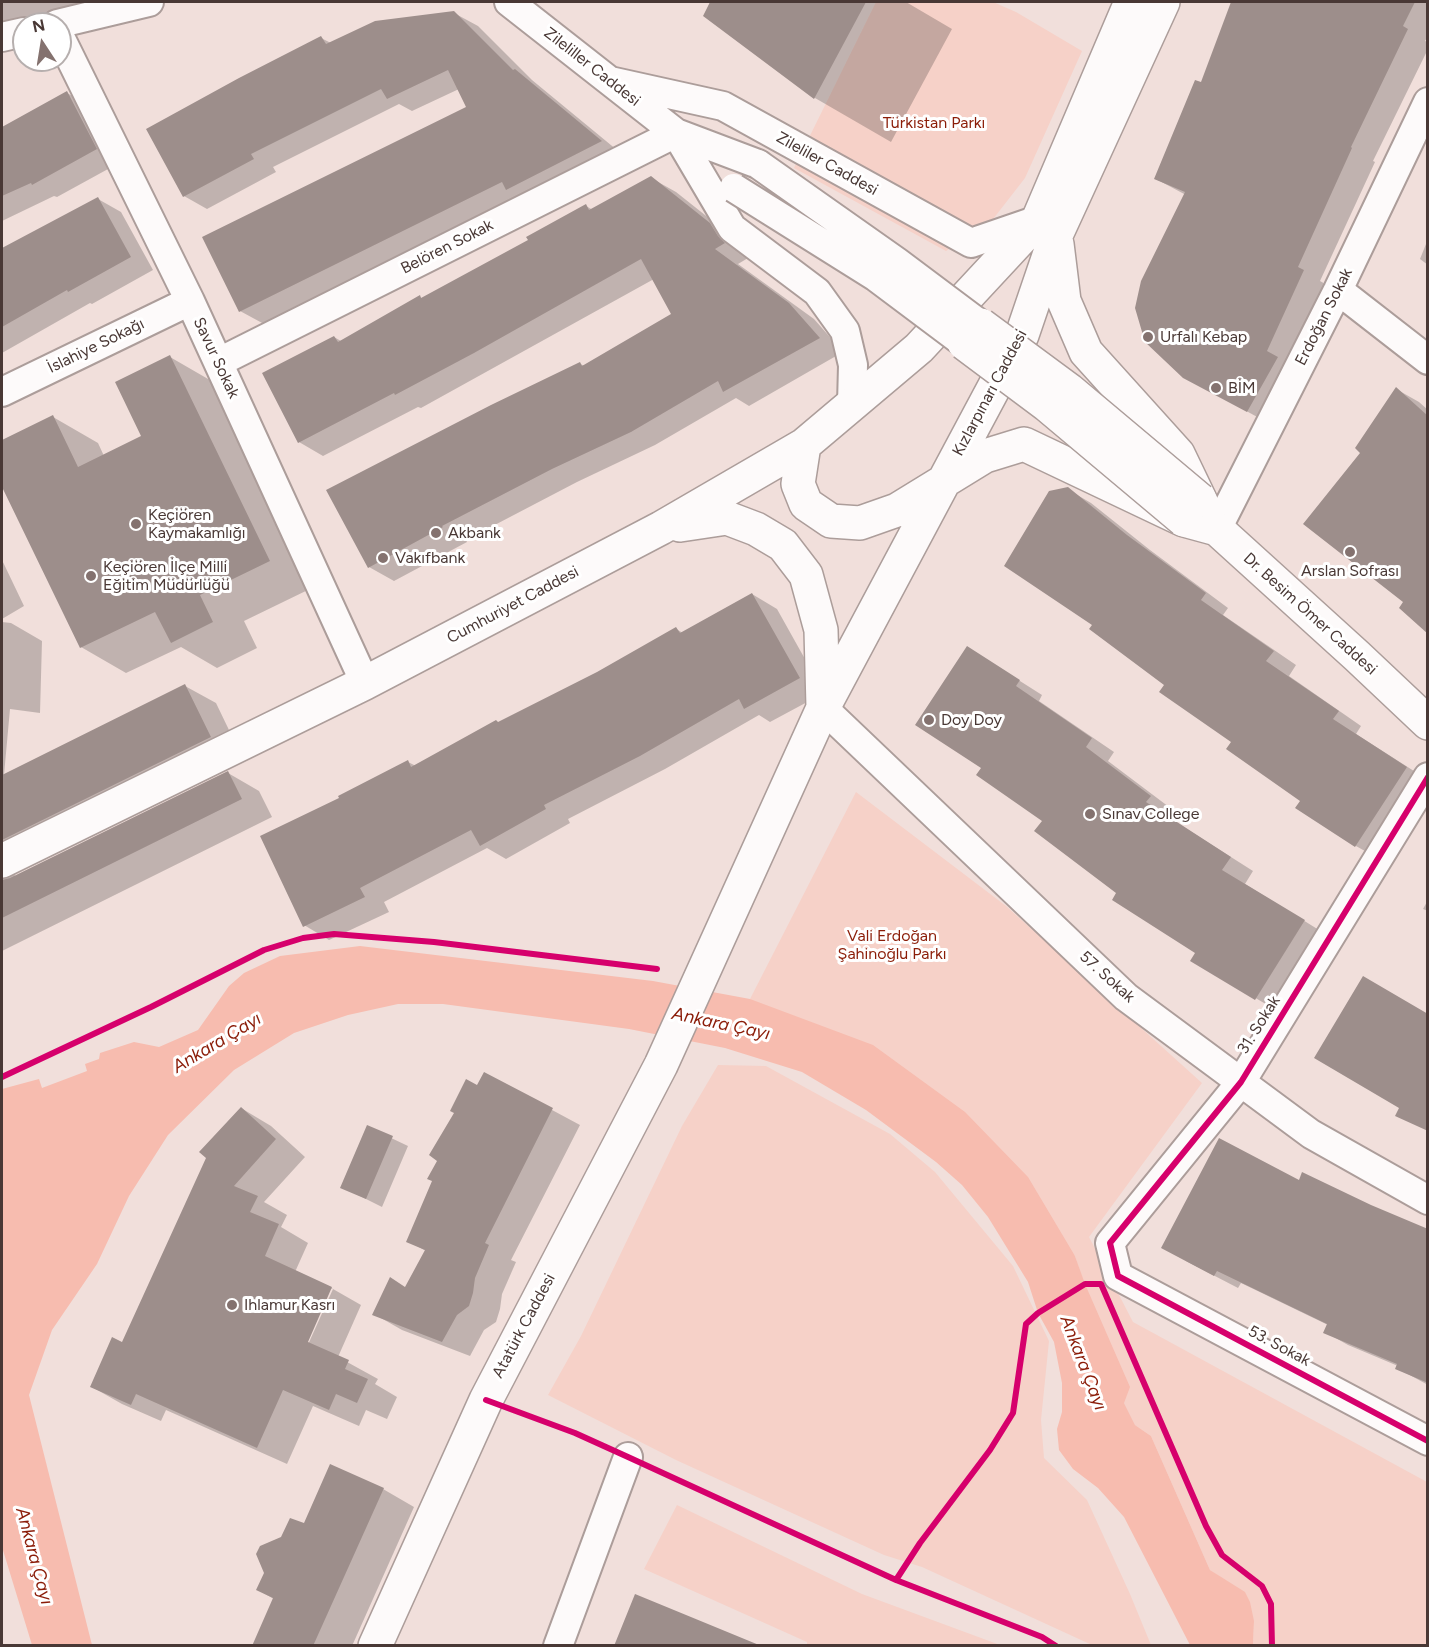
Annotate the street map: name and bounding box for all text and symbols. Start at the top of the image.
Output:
north arrow [12,12,72,72]
text: N [31,15,47,36]
street label: Zileliller Caddesi [540,23,644,111]
park label: Türkistan Parkı [883,113,985,133]
street label: Zileliler Caddesi [773,128,881,200]
street label: Belören Sokak [398,216,496,278]
street label: Erdoğan Sokak [1291,265,1357,369]
street label: İslahiye Sokağı [45,314,147,378]
street label: Savur Sokak [189,314,243,402]
street label: Kızlarpınarı Caddesi [949,327,1031,459]
place label: Urfalı Kebap [1160,327,1247,347]
marker: Urfalı Kebap [1141,330,1155,344]
place label: BİM [1228,378,1256,398]
marker: BİM [1209,381,1223,395]
place label: Keçiören Kaymakamlığı [148,505,246,543]
marker: Keçiören Kaymakamlığı [129,517,143,531]
place label: Akbank [448,523,501,543]
marker: Akbank [429,526,443,540]
marker: Arslan Sofrası [1343,545,1357,559]
place label: Vakıfbank [395,548,465,568]
street label: Dr. Besim Ömer Caddesi [1239,549,1381,679]
marker: Vakıfbank [376,551,390,565]
place label: Keçiören İlçe Milli Eğitim Müdürlüğü [103,557,230,595]
place label: Arslan Sofrası [1301,561,1399,581]
street label: Cumhuriyet Caddesi [444,562,582,648]
marker: Keçiören İlçe Milli Eğitim Müdürlüğü [84,569,98,583]
place label: Doy Doy [941,710,1002,730]
marker: Doy Doy [922,713,936,727]
place label: Sınav College [1102,804,1199,824]
marker: Sınav College [1083,807,1097,821]
park label: Vali Erdoğan Şahinoğlu Parkı [838,926,946,964]
street label: 57. Sokak [1075,947,1139,1007]
street label: 31. Sokak [1234,992,1284,1058]
water label: Ankara Çayı [670,1003,772,1045]
water label: Ankara Çayı [169,1008,265,1078]
street label: Atatürk Caddesi [488,1271,560,1381]
place label: Ihlamur Kasrı [244,1295,335,1315]
marker: Ihlamur Kasrı [225,1298,239,1312]
water label: Ankara Çayı [1055,1313,1111,1413]
street label: 53. Sokak [1245,1322,1313,1370]
water label: Ankara Çayı [11,1505,57,1607]

